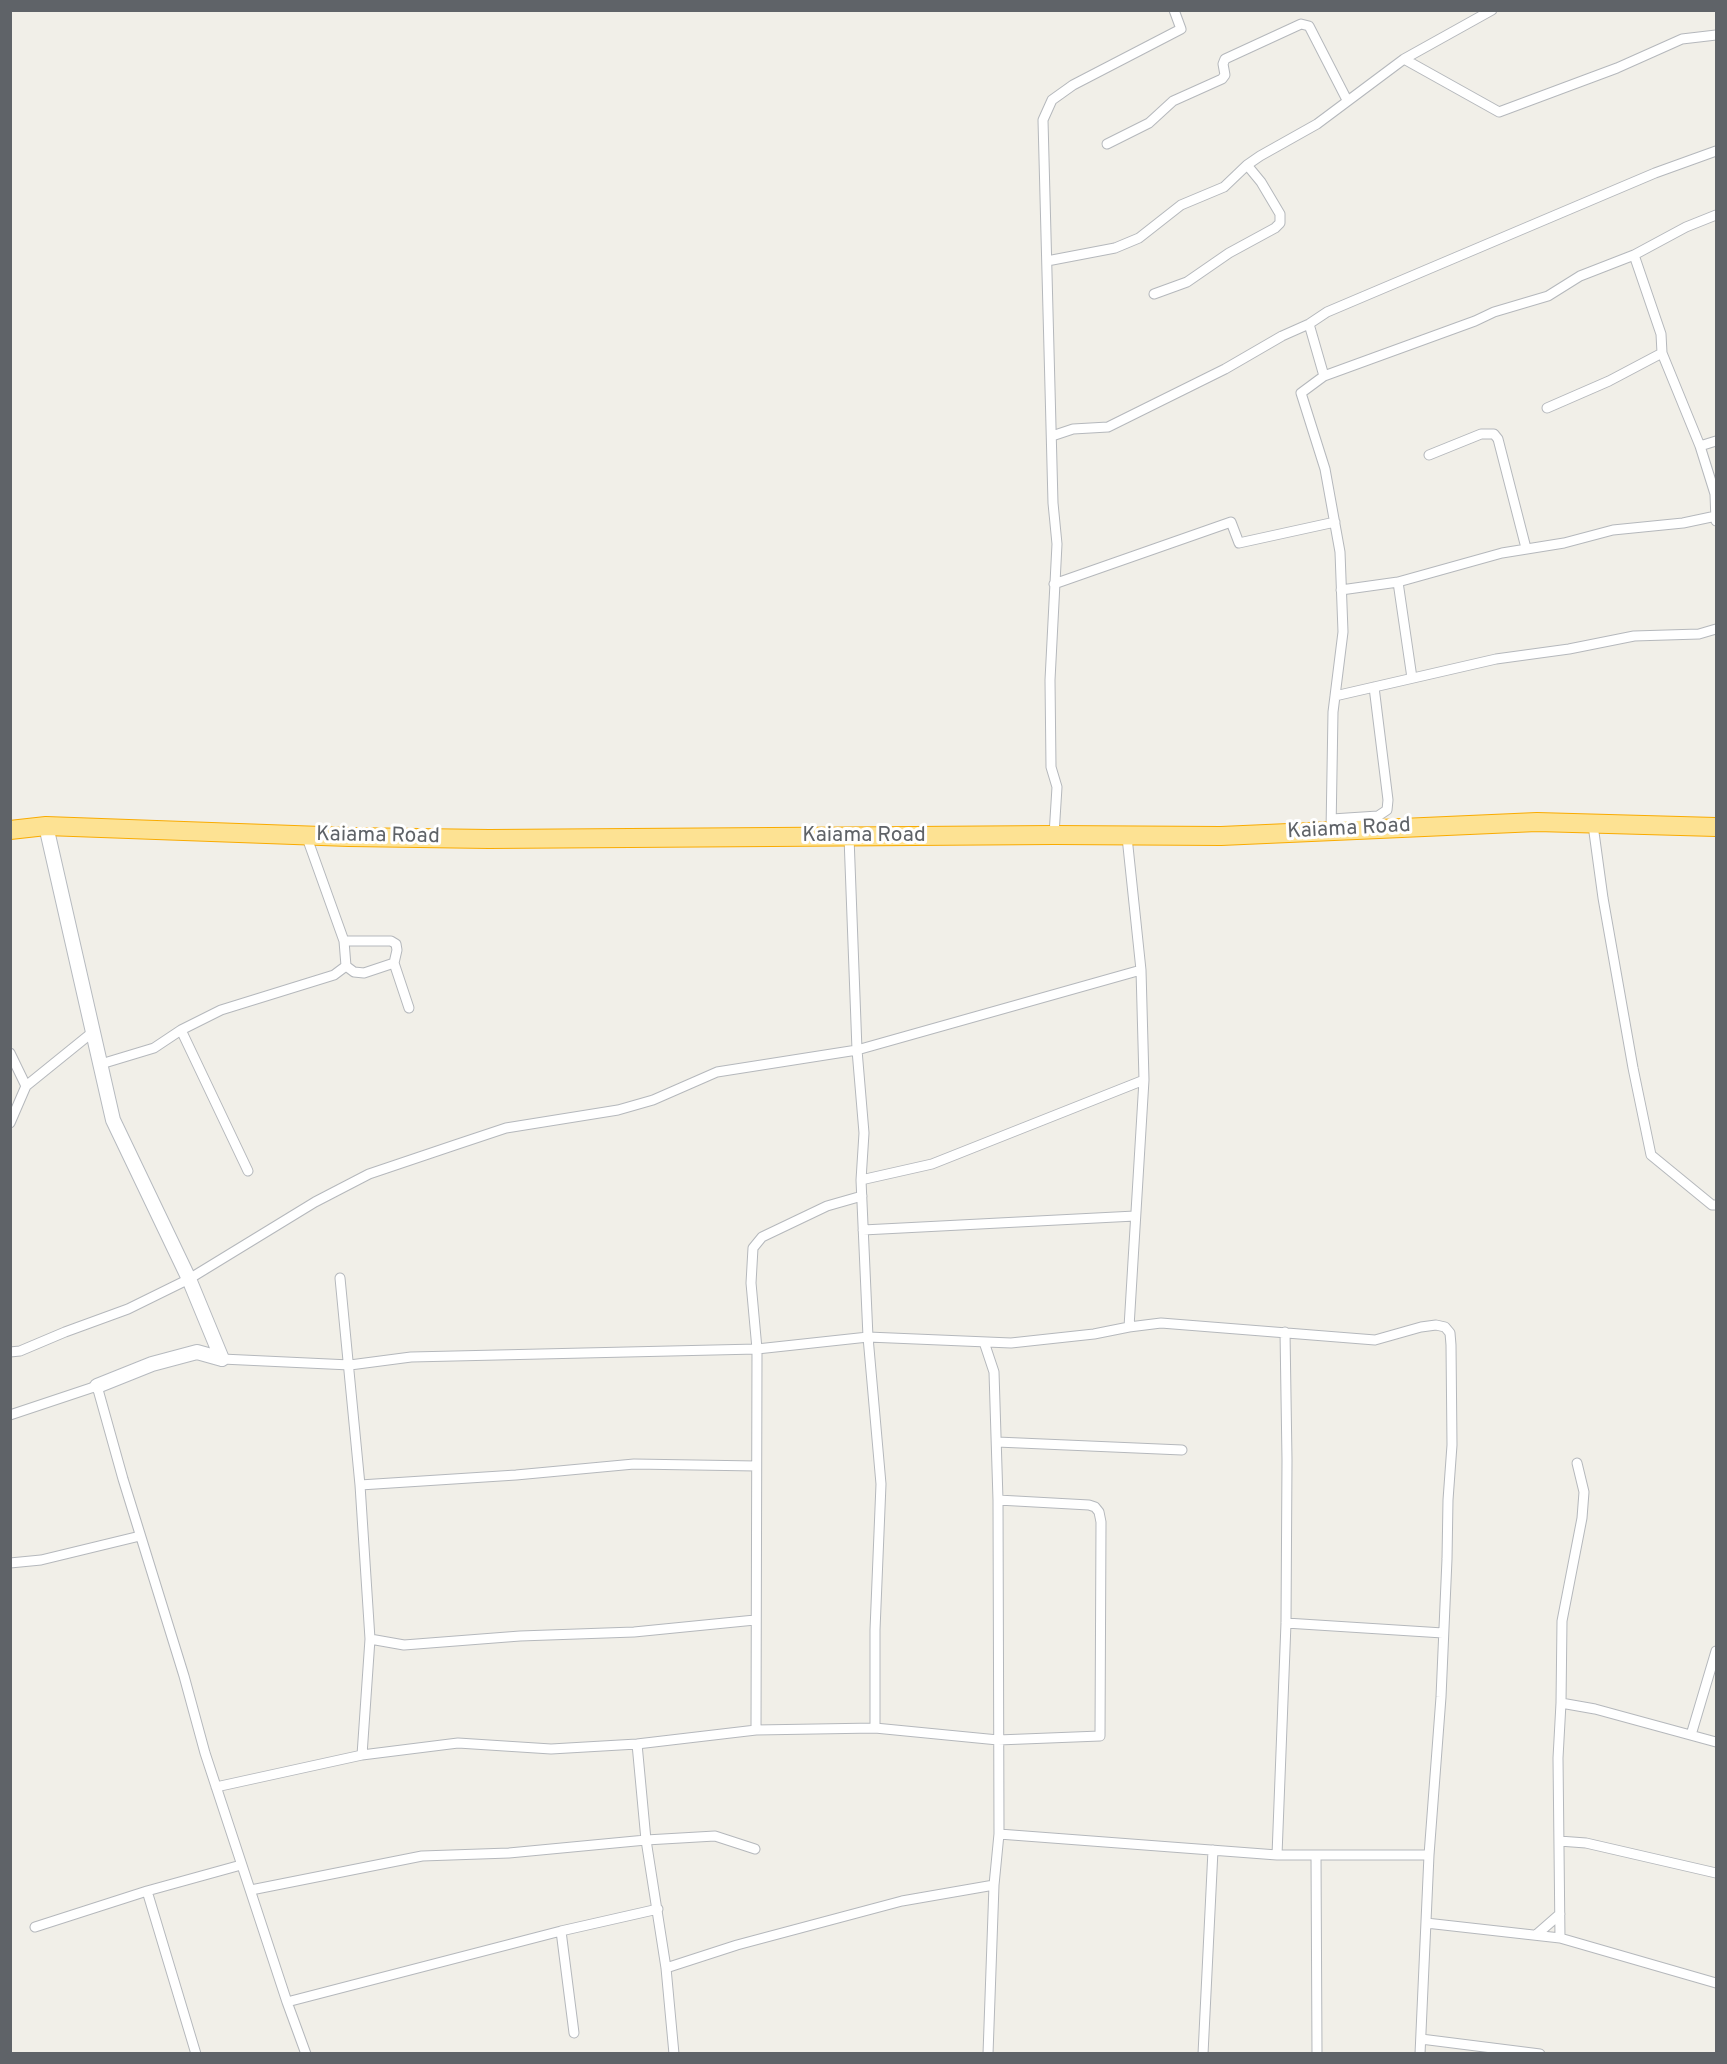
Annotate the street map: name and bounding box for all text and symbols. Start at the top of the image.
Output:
street label: Kaiama Road [1287,814,1411,846]
street label: Kaiama Road [316,823,440,851]
street label: Kaiama Road [802,824,926,850]

